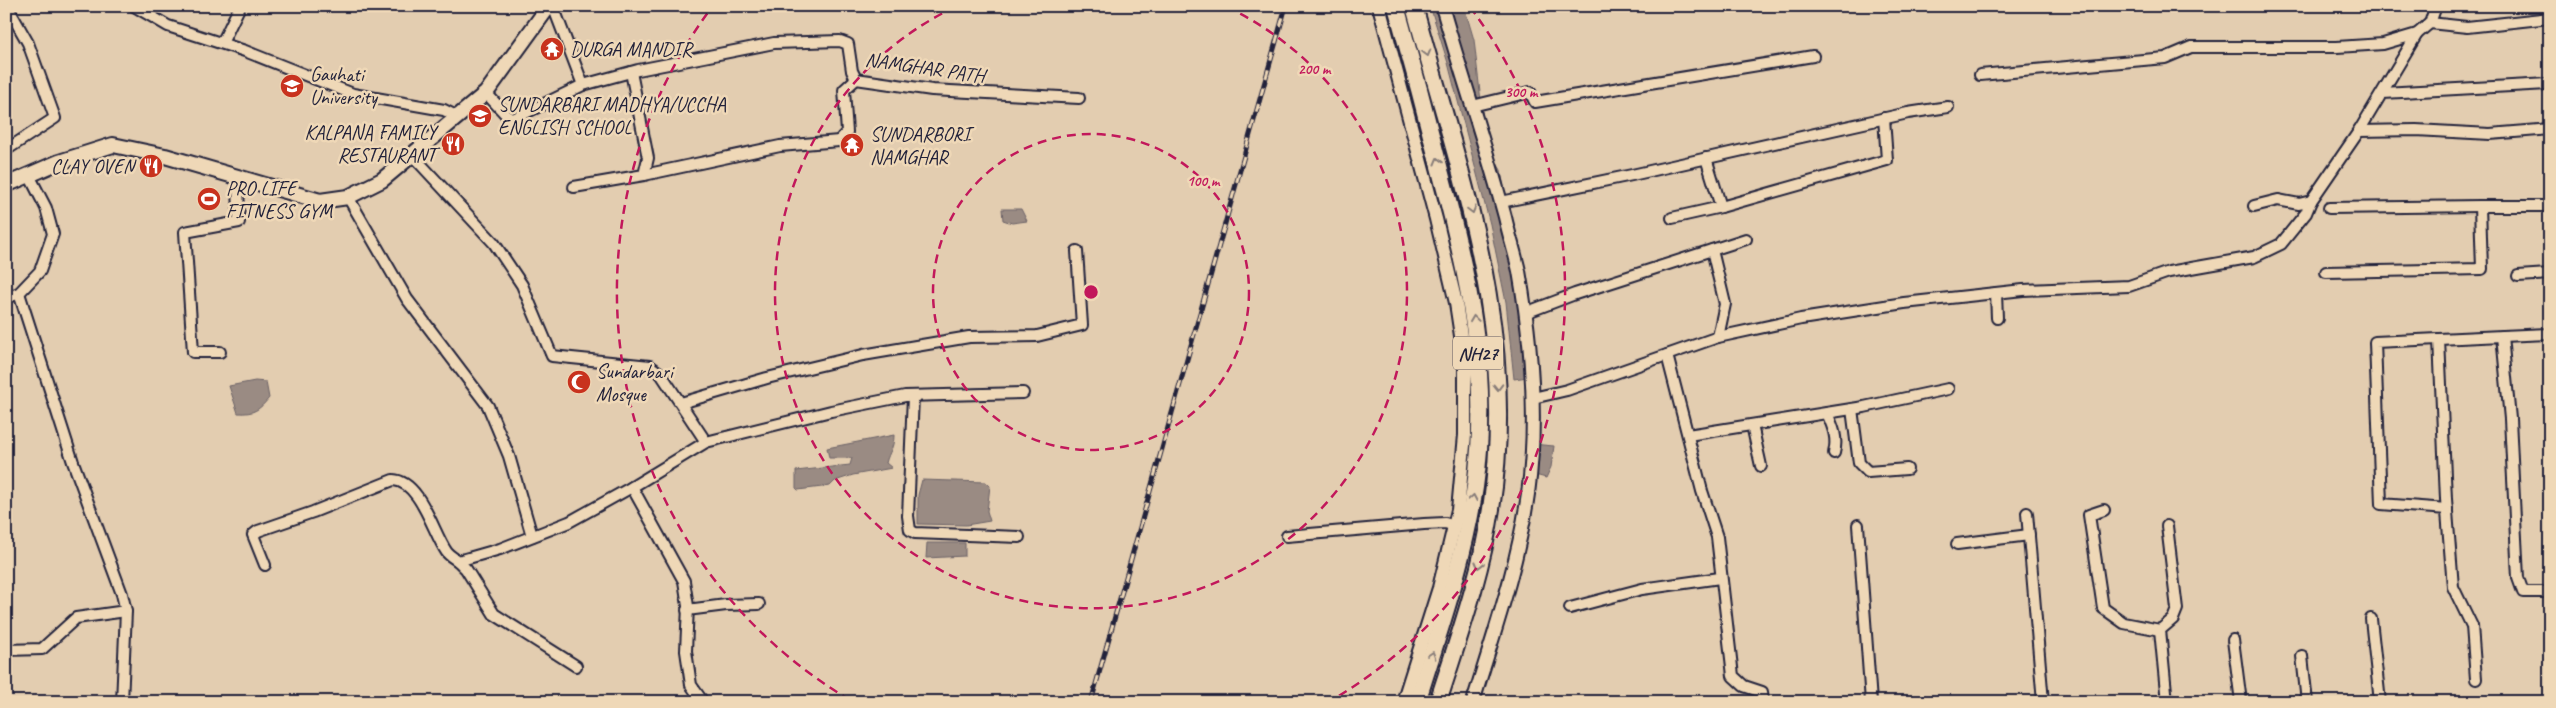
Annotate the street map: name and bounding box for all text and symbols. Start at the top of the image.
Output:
temple icon: DURGA MANDIR [539,36,565,62]
place label: DURGA MANDIR [570,37,694,62]
street label: NAMGHAR PATH [864,47,989,89]
one-way arrow [1422,49,1432,57]
text: 200 m [1298,60,1332,79]
place label: Gauhati University [310,62,379,110]
school or university icon: Gauhati University [279,73,305,99]
text: 300 m [1505,83,1539,102]
place label: SUNDARBARI MADHYA/UCCHA ENGLISH SCHOOL [498,92,727,140]
school or university icon: SUNDARBARI MADHYA/UCCHA ENGLISH SCHOOL [467,103,493,129]
place label: KALPANA FAMILY RESTAURANT [304,120,441,168]
place label: SUNDARBORI NAMGHAR [870,122,975,170]
restaurant icon: KALPANA FAMILY RESTAURANT [440,131,466,157]
temple icon: SUNDARBORI NAMGHAR [839,132,865,158]
restaurant icon: CLAY OVEN [138,153,164,179]
place label: CLAY OVEN [51,154,137,179]
one-way arrow [1433,156,1444,165]
text: 100 m [1187,172,1221,191]
place label: PRO LIFE FITNESS GYM [226,176,334,224]
sports icon: PRO LIFE FITNESS GYM [196,186,222,212]
one-way arrow [1466,205,1476,213]
centre of rings [1082,283,1100,301]
one-way arrow [1469,315,1480,323]
road number: NH27 [1453,336,1503,369]
place label: Sundarbari Mosque [596,359,675,407]
mosque icon: Sundarbari Mosque [566,369,592,395]
one-way arrow [1493,384,1503,391]
one-way arrow [1467,494,1477,503]
one-way arrow [1474,561,1485,570]
one-way arrow [1426,652,1436,660]

